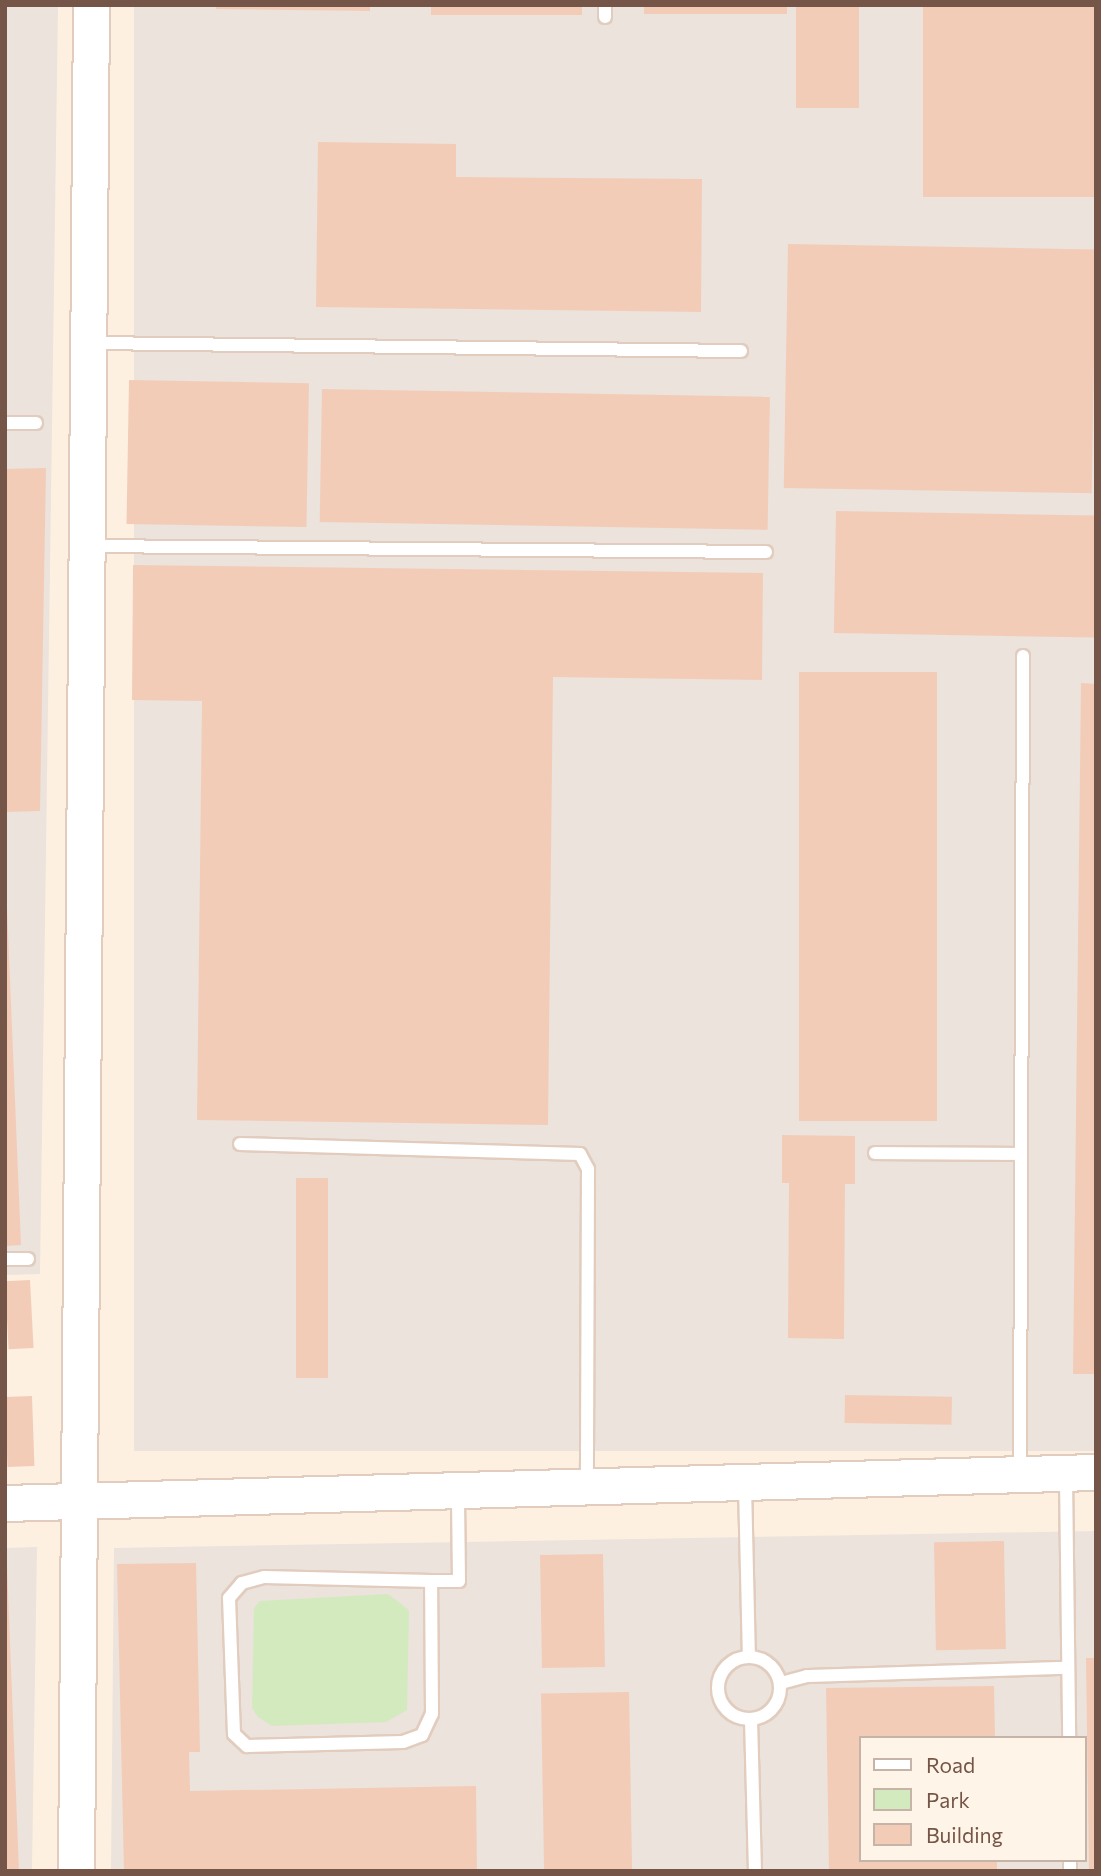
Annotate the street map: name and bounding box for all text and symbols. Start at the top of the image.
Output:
legend [860,1736,1087,1862]
text: Road [926,1752,975,1777]
text: Park [926,1787,970,1812]
text: Building [926,1822,1003,1847]

